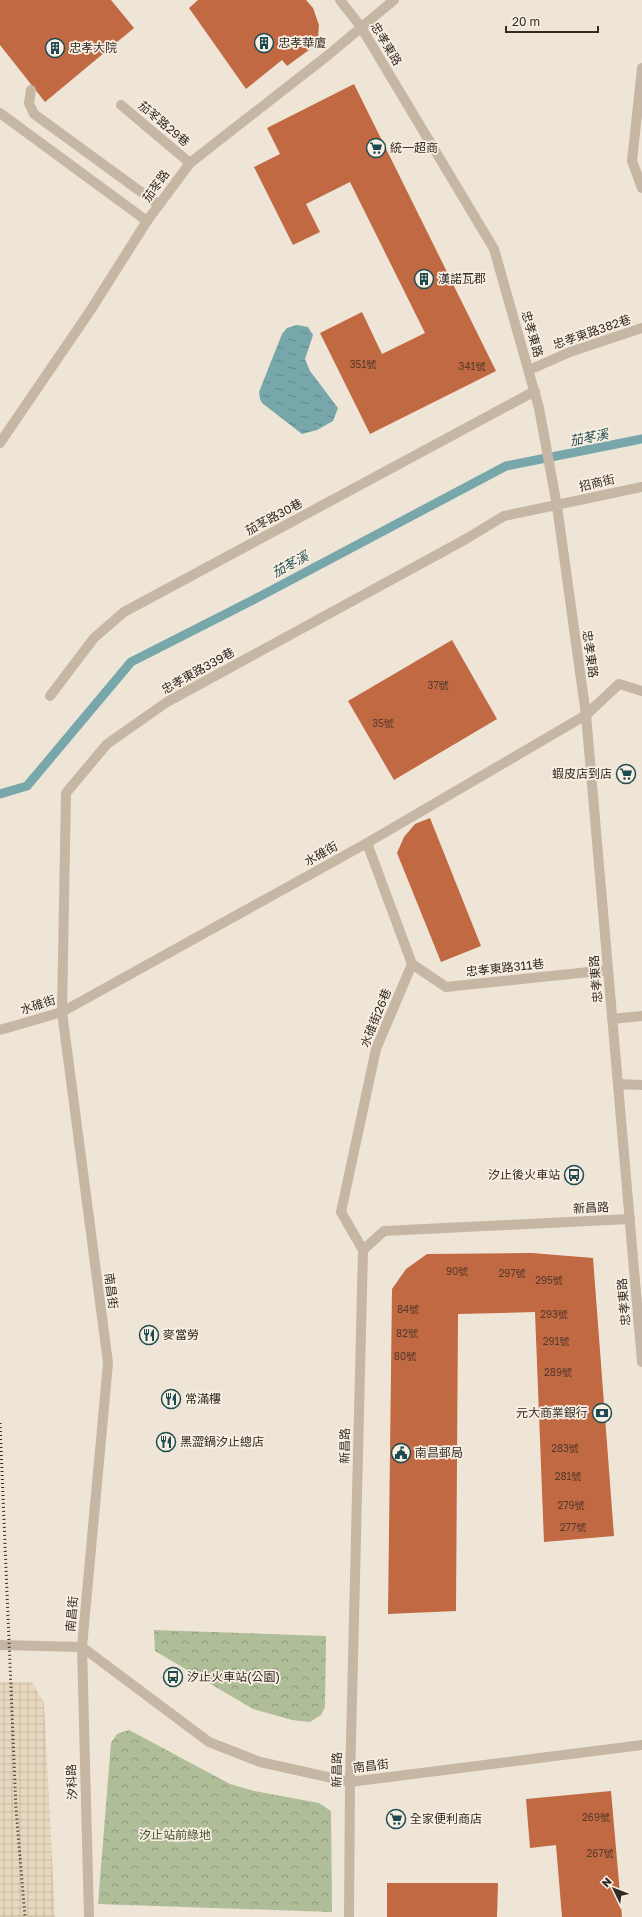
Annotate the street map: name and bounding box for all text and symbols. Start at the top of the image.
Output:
scale bar [506,8,598,34]
text: 20 m [512,14,540,29]
street label: 忠孝東路 [368,19,405,68]
building icon: 忠孝華廈 [253,32,275,54]
place label: 忠孝華廈 [278,35,326,50]
building icon: 忠孝大院 [44,37,66,59]
place label: 忠孝大院 [69,40,117,55]
street label: 茄苳路29巷 [136,98,193,149]
supermarket icon: 統一超商 [365,137,387,159]
place label: 統一超商 [390,140,438,155]
street label: 茄苳路 [139,167,172,205]
building icon: 漢諾瓦郡 [413,268,435,290]
place label: 漢諾瓦郡 [438,271,486,286]
street label: 忠孝東路 [519,309,546,359]
street label: 忠孝東路382巷 [551,311,633,352]
house number: 351號 [350,358,376,370]
house number: 341號 [459,360,485,372]
water label: 茄苳溪 [568,425,612,449]
street label: 招商街 [578,471,616,494]
street label: 茄苳路30巷 [243,495,305,538]
water label: 茄苳溪 [269,547,313,580]
street label: 忠孝東路 [580,629,601,679]
street label: 忠孝東路339巷 [159,644,237,697]
house number: 37號 [427,679,449,691]
house number: 35號 [372,717,394,729]
supermarket icon: 蝦皮店到店 [615,763,637,785]
place label: 蝦皮店到店 [552,766,612,781]
street label: 水碓街 [301,838,340,869]
street label: 忠孝東路 [586,954,605,1004]
street label: 忠孝東路311巷 [465,956,545,979]
street label: 水碓街26巷 [357,986,394,1049]
street label: 水碓街 [18,992,57,1017]
bus stop icon: 汐止後火車站 [563,1164,585,1186]
place label: 汐止後火車站 [488,1167,560,1182]
street label: 新昌路 [573,1199,609,1216]
house number: 90號 [446,1265,468,1277]
house number: 297號 [498,1267,526,1279]
street label: 南昌街 [102,1272,121,1310]
house number: 295號 [535,1274,563,1286]
street label: 忠孝東路 [614,1277,633,1327]
house number: 84號 [397,1303,419,1315]
house number: 293號 [540,1308,568,1320]
restaurant icon: 麥當勞 [138,1324,160,1346]
place label: 麥當勞 [163,1327,199,1342]
house number: 82號 [396,1327,418,1339]
house number: 291號 [543,1335,569,1347]
house number: 80號 [394,1350,416,1362]
house number: 289號 [544,1366,572,1378]
restaurant icon: 常滿樓 [160,1388,182,1410]
place label: 常滿樓 [185,1391,221,1406]
bank icon: 元大商業銀行 [591,1402,613,1424]
place label: 元大商業銀行 [516,1405,588,1420]
street label: 新昌路 [337,1428,352,1464]
restaurant icon: 黑澀鍋汐止總店 [155,1431,177,1453]
place label: 黑澀鍋汐止總店 [180,1434,264,1449]
public building icon: 南昌郵局 [390,1442,412,1464]
house number: 283號 [551,1442,579,1454]
place label: 南昌郵局 [415,1445,463,1460]
house number: 281號 [555,1470,581,1482]
house number: 279號 [557,1499,585,1511]
house number: 277號 [560,1521,586,1533]
street label: 南昌街 [62,1595,81,1633]
bus stop icon: 汐止火車站(公園) [162,1666,184,1688]
place label: 汐止火車站(公園) [187,1669,280,1684]
street label: 新昌路 [329,1752,344,1788]
street label: 南昌街 [352,1756,390,1775]
street label: 汐科路 [63,1764,80,1800]
supermarket icon: 全家便利商店 [385,1808,407,1830]
place label: 全家便利商店 [410,1811,482,1826]
house number: 269號 [582,1811,610,1823]
park label: 汐止站前綠地 [139,1827,211,1842]
house number: 267號 [586,1847,614,1859]
north arrow [594,1869,634,1909]
text: N [599,1874,614,1889]

